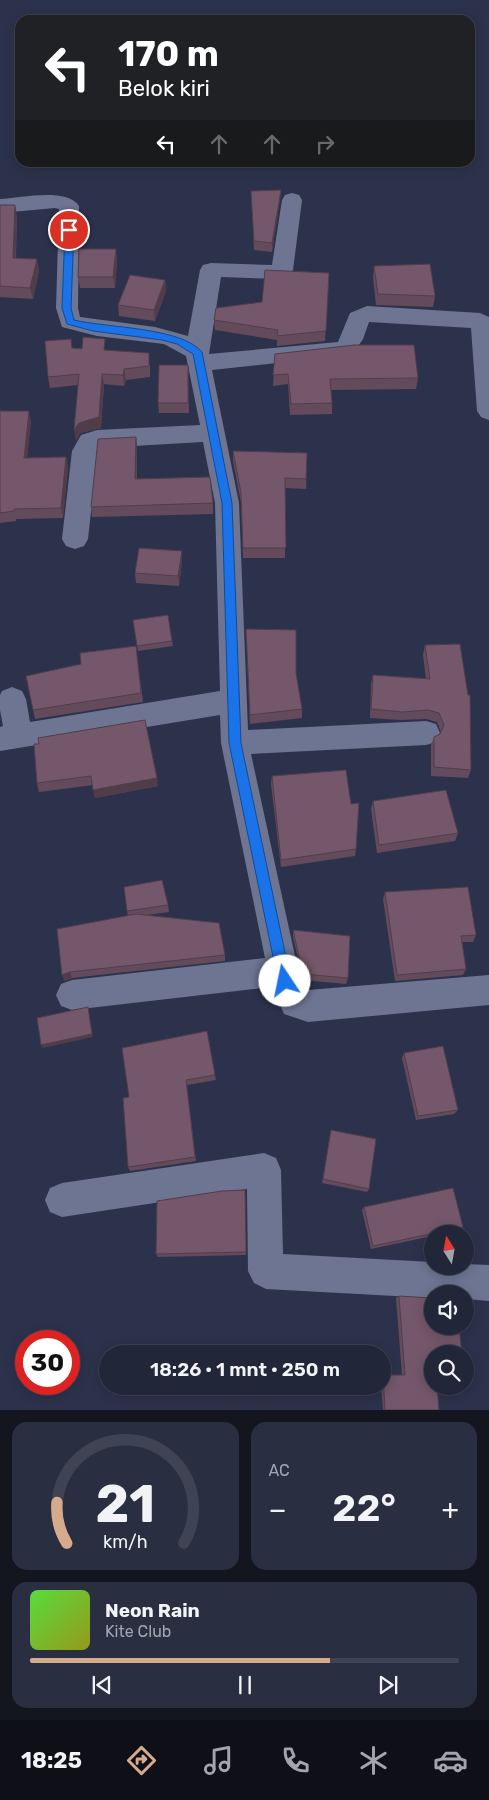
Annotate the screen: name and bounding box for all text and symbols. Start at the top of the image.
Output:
text: 170 m [118,33,219,75]
icon: left [35,35,100,100]
text: Belok kiri [118,75,210,102]
icon: left [152,130,180,158]
icon: ahead [205,130,233,158]
icon: ahead [258,130,286,158]
icon: right [311,130,339,158]
pin [48,209,90,251]
icon: arrive [55,216,83,244]
position arrow [258,954,310,1006]
north arrow [424,1225,474,1275]
map controls [424,1225,474,1395]
button: sound [424,1285,474,1335]
speed limit sign: 30 [15,1330,80,1395]
button: search [424,1345,474,1395]
text: 18:26 · 1 mnt · 250 m [150,1358,340,1381]
text: AC [269,1461,290,1480]
text: 21 [95,1473,155,1535]
text: 22° [332,1485,396,1531]
text: − [269,1493,287,1526]
text: + [442,1493,459,1526]
text: km/h [103,1531,148,1552]
text: Neon Rain [105,1599,200,1622]
text: Kite Club [105,1622,171,1641]
icon: previous [88,1671,116,1699]
icon: pause [231,1671,259,1699]
icon: next [374,1671,402,1699]
icon: directions [124,1743,159,1778]
icon: music [201,1743,236,1778]
icon: phone [278,1743,313,1778]
icon: climate [356,1743,391,1778]
icon: car [433,1743,468,1778]
text: 18:25 [21,1747,82,1774]

